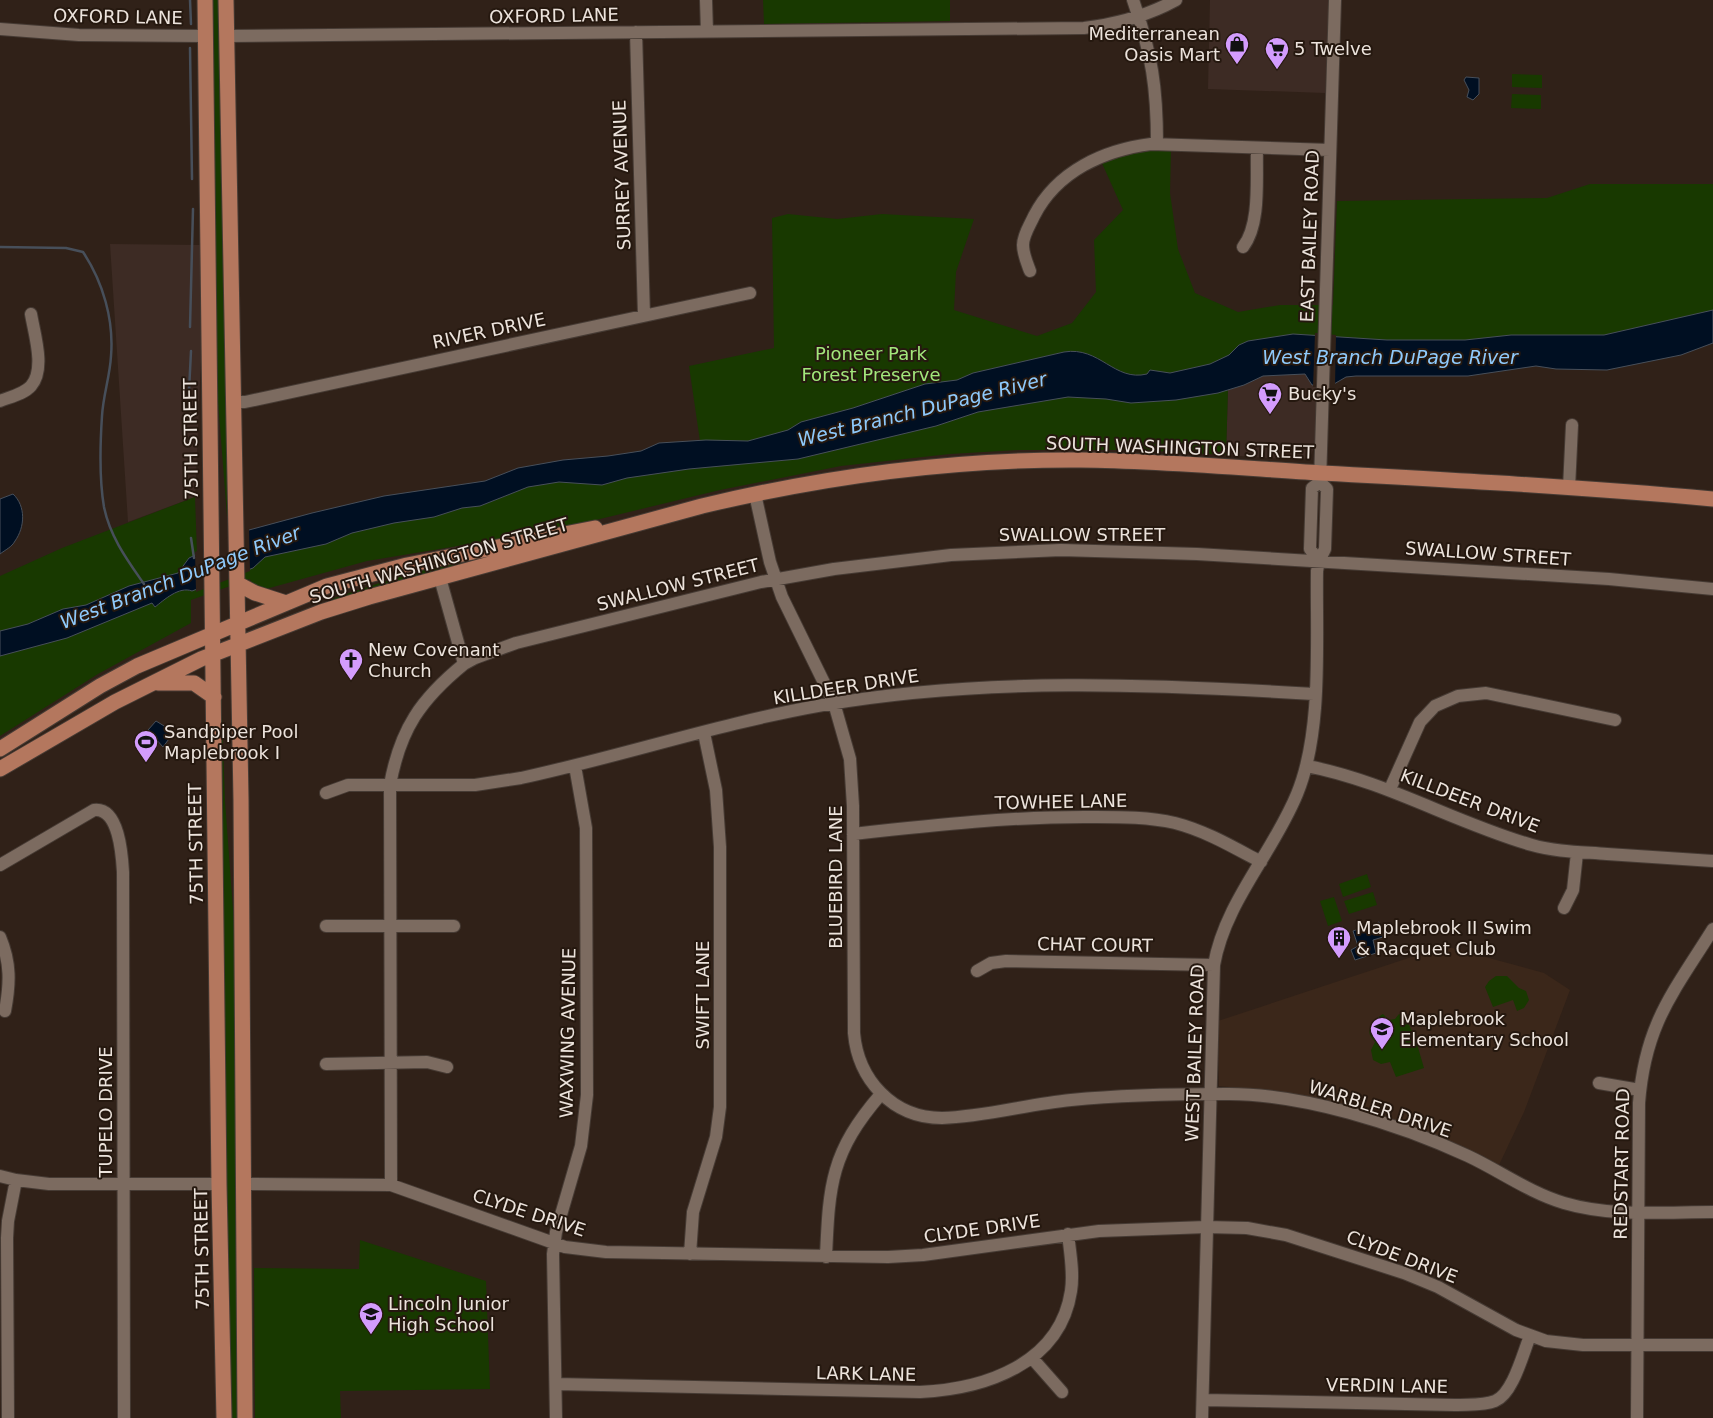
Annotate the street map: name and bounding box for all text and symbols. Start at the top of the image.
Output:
street label: OXFORD LANE [489,4,619,27]
street label: OXFORD LANE [53,5,183,28]
place label: Mediterranean Oasis Mart [1088,23,1220,65]
shop icon: Mediterranean Oasis Mart [1224,31,1250,65]
supermarket icon: 5 Twelve [1264,36,1290,70]
place label: 5 Twelve [1294,38,1372,59]
street label: SURREY AVENUE [608,99,635,251]
street label: EAST BAILEY ROAD [1296,149,1323,323]
street label: RIVER DRIVE [430,308,547,353]
park label: Pioneer Park Forest Preserve [801,343,941,385]
water label: West Branch DuPage River [1262,346,1519,368]
water label: West Branch DuPage River [795,367,1050,451]
street label: 75TH STREET [179,377,202,500]
supermarket icon: Bucky's [1257,381,1283,415]
place label: Bucky's [1288,383,1356,404]
street label: SOUTH WASHINGTON STREET [1046,432,1315,463]
street label: SOUTH WASHINGTON STREET [307,513,572,608]
water label: West Branch DuPage River [57,520,304,633]
street label: SWALLOW STREET [999,524,1166,545]
street label: SWALLOW STREET [1404,537,1573,570]
street label: SWALLOW STREET [595,554,762,615]
place label: New Covenant Church [368,639,499,681]
church icon: New Covenant Church [338,647,364,681]
street label: KILLDEER DRIVE [771,665,920,708]
place label: Sandpiper Pool Maplebrook I [164,721,299,763]
sports icon: Sandpiper Pool Maplebrook I [133,729,159,763]
street label: KILLDEER DRIVE [1398,764,1543,837]
street label: 75TH STREET [184,782,207,905]
street label: TOWHEE LANE [994,790,1127,813]
street label: BLUEBIRD LANE [825,805,846,949]
place label: Maplebrook II Swim & Racquet Club [1356,917,1532,959]
building icon: Maplebrook II Swim & Racquet Club [1326,925,1352,959]
street label: CHAT COURT [1037,933,1154,956]
street label: SWIFT LANE [692,941,713,1049]
street label: WAXWING AVENUE [556,948,579,1118]
street label: WEST BAILEY ROAD [1181,964,1208,1142]
place label: Maplebrook Elementary School [1400,1008,1569,1050]
school or university icon: Maplebrook Elementary School [1369,1016,1395,1050]
street label: TUPELO DRIVE [95,1046,116,1179]
street label: WARBLER DRIVE [1306,1076,1454,1142]
street label: REDSTART ROAD [1610,1088,1633,1240]
street label: CLYDE DRIVE [470,1184,588,1241]
street label: 75TH STREET [190,1187,213,1310]
street label: CLYDE DRIVE [922,1210,1042,1247]
street label: CLYDE DRIVE [1344,1226,1461,1287]
place label: Lincoln Junior High School [388,1293,510,1335]
school or university icon: Lincoln Junior High School [358,1301,384,1335]
street label: LARK LANE [816,1362,916,1385]
street label: VERDIN LANE [1326,1374,1448,1397]

